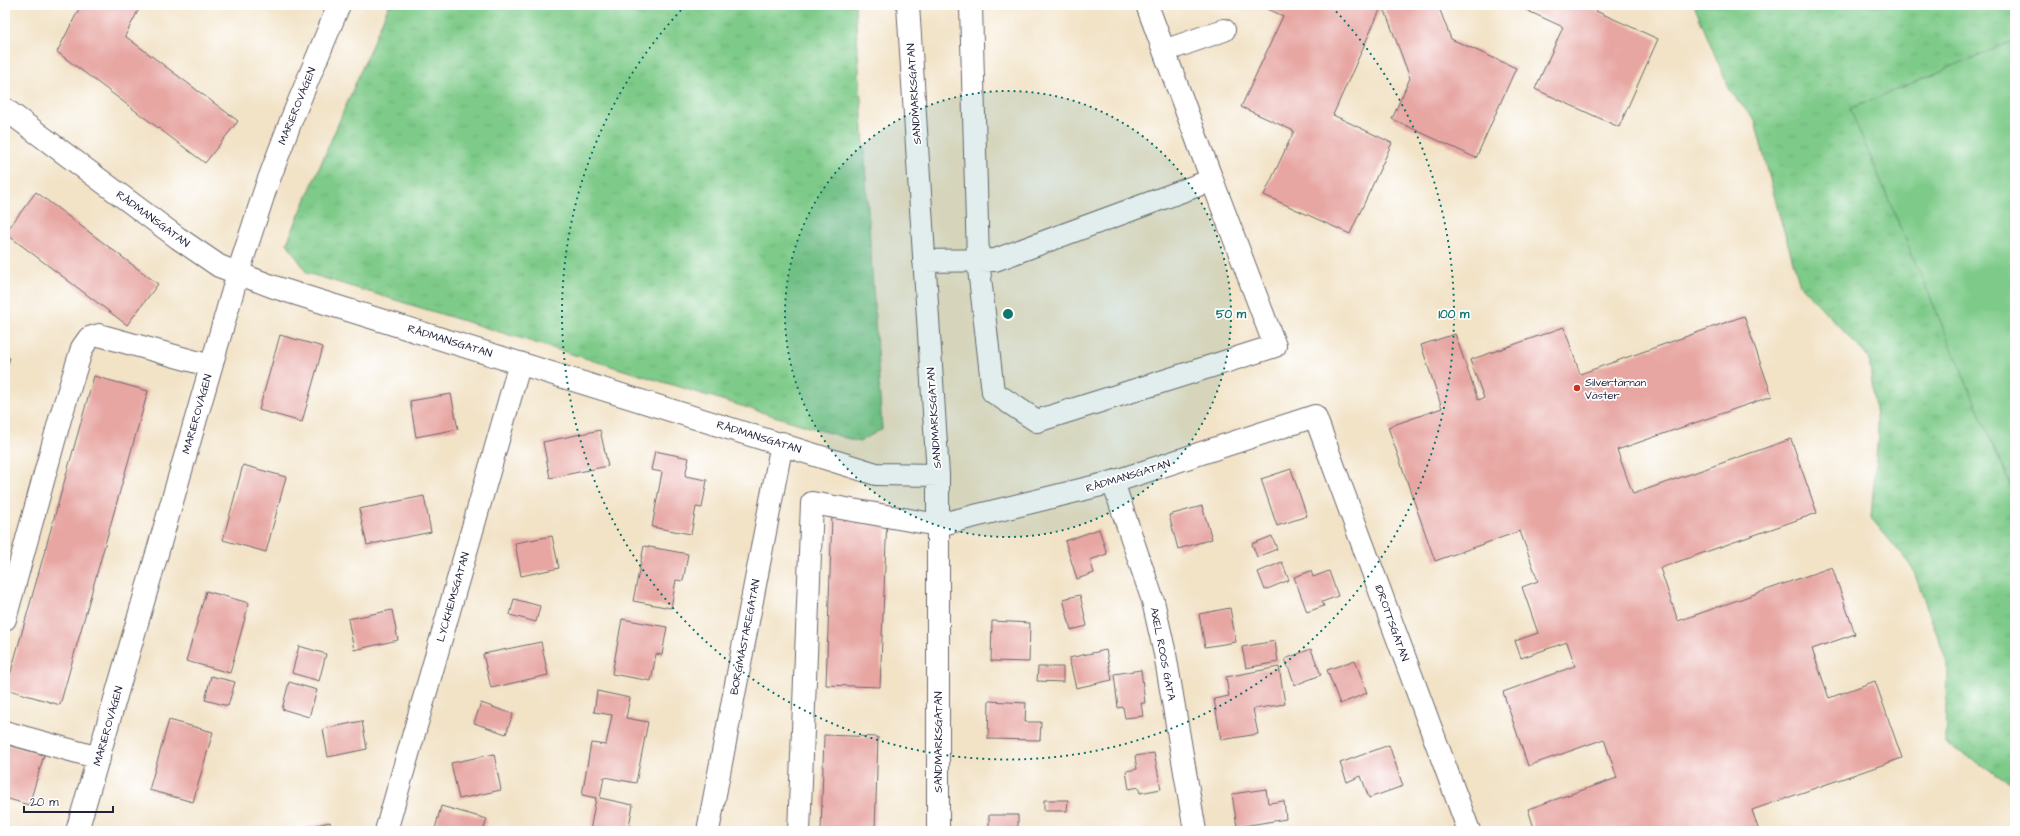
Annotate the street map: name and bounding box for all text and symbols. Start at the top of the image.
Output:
street label: SANDMARKSGATAN [903,43,925,145]
street label: MARIEROVÄGEN [275,65,319,147]
street label: RÅDMANSGATAN [113,187,193,251]
text: 50 m [1216,306,1247,323]
text: 100 m [1439,306,1470,323]
centre of rings [1001,307,1015,321]
street label: RÅDMANSGATAN [406,321,494,361]
street label: SANDMARKSGATAN [923,367,945,469]
street label: MARIEROVÄGEN [178,372,216,456]
place label: Silvertärnan Väster [1585,375,1646,403]
marker: Silvertärnan Väster [1572,383,1582,393]
street label: RÅDMANSGATAN [715,417,803,457]
street label: RÅDMANSGATAN [1084,456,1172,496]
street label: LYCKHEMSGATAN [433,550,473,644]
street label: BORGMÄSTAREGATAN [726,578,764,696]
street label: IDROTTSGATAN [1371,583,1413,663]
street label: AXEL ROOS GATA [1147,606,1179,702]
street label: MARIEROVÄGEN [89,684,127,768]
street label: SANDMARKSGATAN [931,691,946,793]
scale bar [24,788,113,814]
text: 20 m [30,794,59,811]

